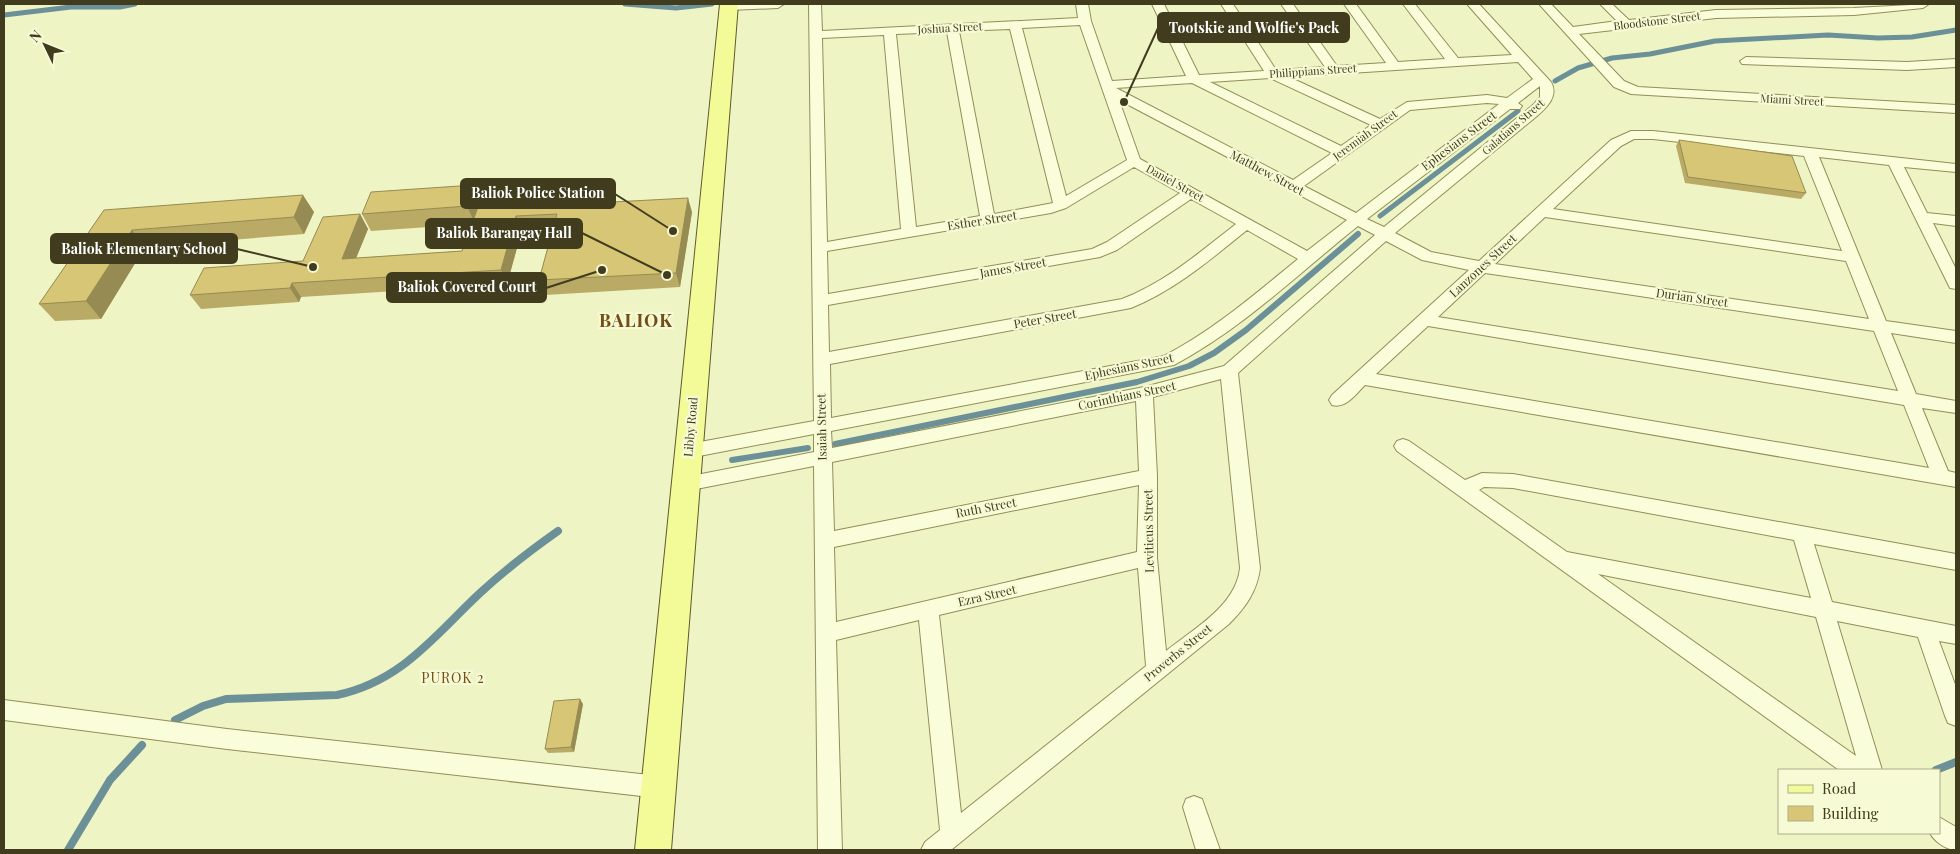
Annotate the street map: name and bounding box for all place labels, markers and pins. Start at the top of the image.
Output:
callout: Tootskie and Wolfie's Pack [1158,13,1349,42]
callout: Baliok Police Station [461,179,615,208]
callout: Baliok Barangay Hall [426,219,582,248]
callout: Baliok Elementary School [51,234,237,263]
callout: Baliok Covered Court [387,273,546,302]

